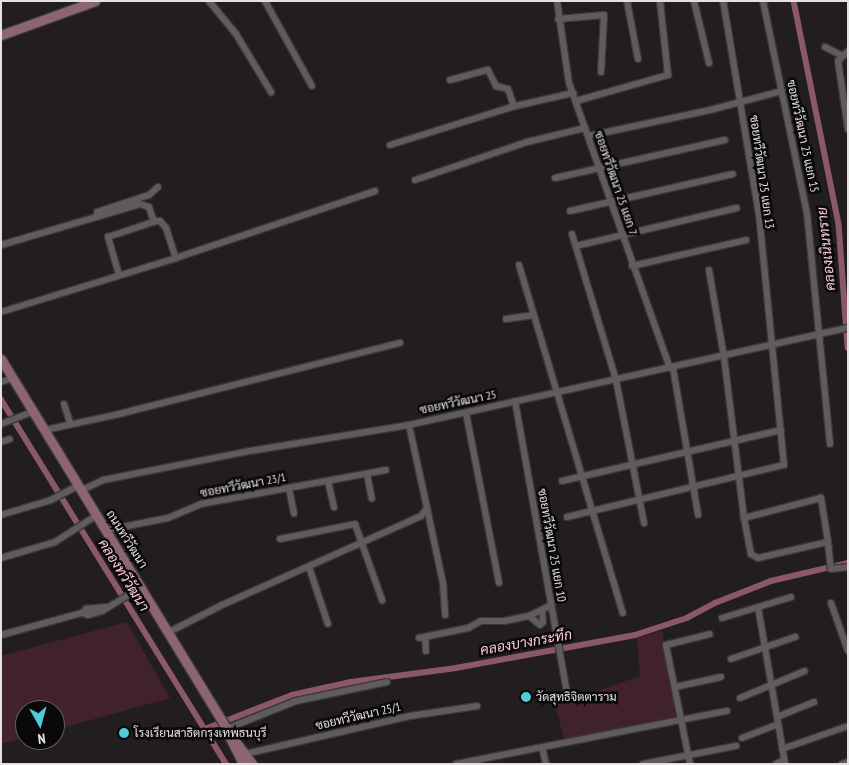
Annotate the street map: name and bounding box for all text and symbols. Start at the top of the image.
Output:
street label: ซอยทวีวัฒนา 25 แยก 15 [784,78,822,194]
street label: ซอยทวีวัฒนา 25 แยก 13 [747,114,777,230]
street label: ซอยทวีวัฒนา 25 แยก 7 [591,129,641,237]
water label: คลองเนินทราย [813,206,839,292]
street label: ซอยทวีวัฒนา 25 [418,387,498,417]
street label: ซอยทวีวัฒนา 23/1 [199,470,287,500]
street label: ซอยทวีวัฒนา 25 แยก 10 [535,487,569,603]
street label: ถนนทวีวัฒนา [103,507,151,571]
water label: คลองทวีวัฒนา [95,536,153,614]
water label: คลองบางกระทึก [479,626,573,658]
place label: วัดสุทธิจิตตาราม [536,690,617,704]
marker: วัดสุทธิจิตตาราม [520,691,532,703]
street label: ซอยทวีวัฒนา 25/1 [314,699,402,733]
north arrow [15,700,65,750]
place label: โรงเรียนสาธิตกรุงเทพธนบุรี [134,726,267,740]
marker: โรงเรียนสาธิตกรุงเทพธนบุรี [118,727,130,739]
text: N [37,730,47,748]

